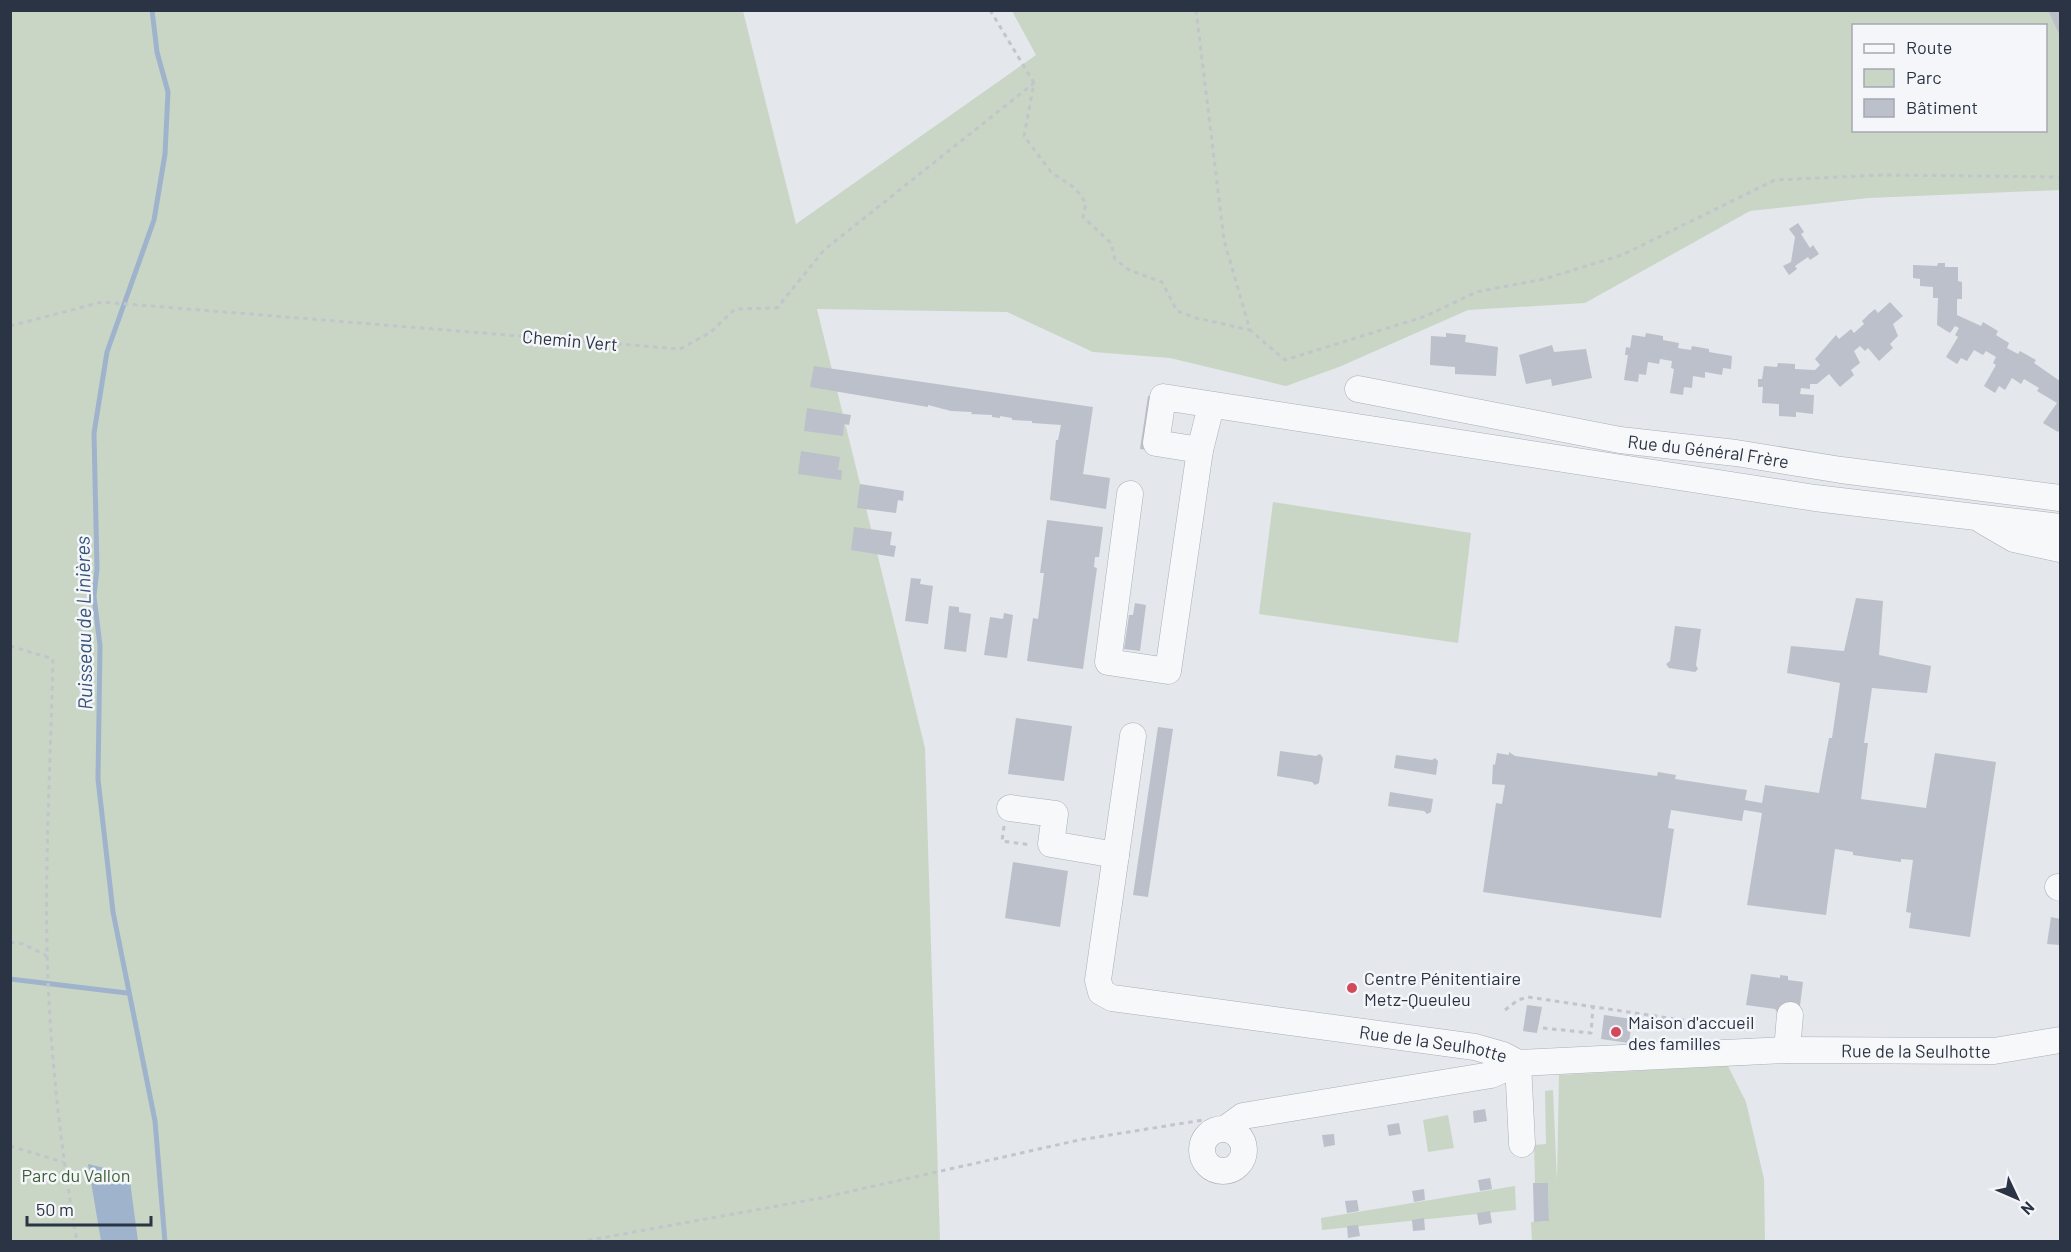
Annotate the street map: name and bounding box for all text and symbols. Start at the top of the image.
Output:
legend [1852,24,2047,132]
text: Route [1906,36,1952,58]
text: Parc [1906,66,1942,88]
text: Bâtiment [1906,96,1978,118]
street label: Chemin Vert [521,325,619,355]
street label: Rue du Général Frère [1627,430,1791,472]
water label: Ruisseau de Linières [69,536,97,710]
place label: Centre Pénitentiaire Metz-Queuleu [1364,967,1521,1010]
marker: Centre Pénitentiaire Metz-Queuleu [1345,981,1359,995]
place label: Maison d'accueil des familles [1628,1011,1754,1054]
street label: Rue de la Seulhotte [1358,1021,1510,1067]
marker: Maison d'accueil des familles [1609,1025,1623,1039]
street label: Rue de la Seulhotte [1841,1039,1991,1062]
park label: Parc du Vallon [21,1164,131,1186]
north arrow [1987,1168,2047,1228]
scale bar [27,1189,152,1227]
text: 50 m [36,1198,74,1220]
text: N [2018,1198,2039,1219]

